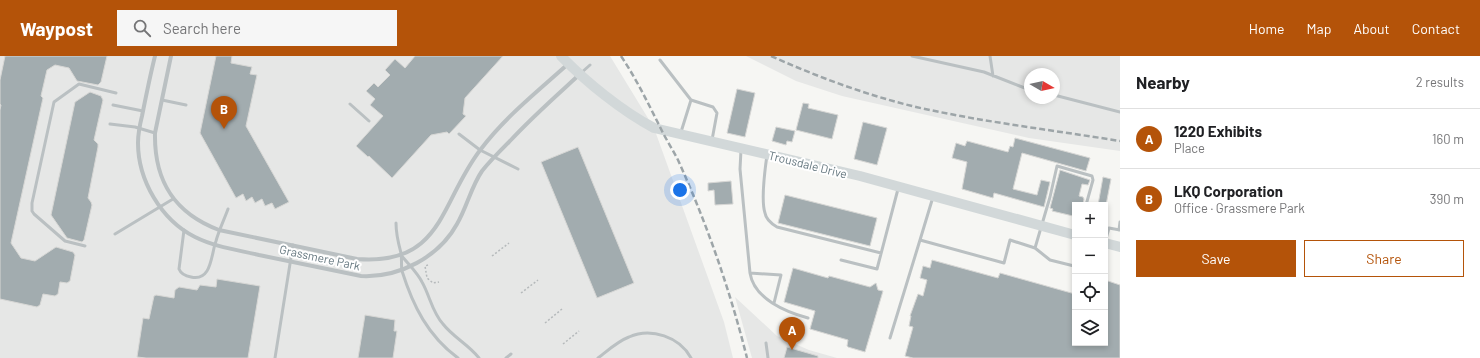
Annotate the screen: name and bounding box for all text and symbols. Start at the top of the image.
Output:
search box [117,10,397,46]
text: Waypost [20,17,93,40]
icon: search [131,17,153,39]
text: Search here [163,19,241,37]
text: Home [1249,20,1285,37]
text: Map [1307,20,1331,37]
text: About [1353,20,1390,37]
text: Contact [1412,20,1460,37]
north arrow [1024,68,1060,104]
text: Nearby [1136,72,1190,92]
text: 2 results [1416,74,1464,90]
pin: B [211,96,237,129]
text: 1220 Exhibits [1174,122,1262,140]
text: A [1145,131,1153,147]
text: 160 m [1432,131,1464,147]
text: Place [1174,140,1205,156]
street label: Trousdale Drive [767,148,849,180]
your location [670,180,690,200]
text: LKQ Corporation [1174,182,1283,200]
text: B [1145,191,1153,207]
text: 390 m [1430,191,1464,207]
text: Office · Grassmere Park [1174,200,1305,216]
map controls [1072,202,1108,346]
button: + [1072,202,1108,238]
button: − [1072,238,1108,274]
button: Save [1136,240,1296,277]
button: Share [1304,240,1464,277]
street label: Grassmere Park [278,242,362,272]
button: locate [1072,274,1108,310]
button: layers [1072,310,1108,346]
pin: A [779,317,805,350]

